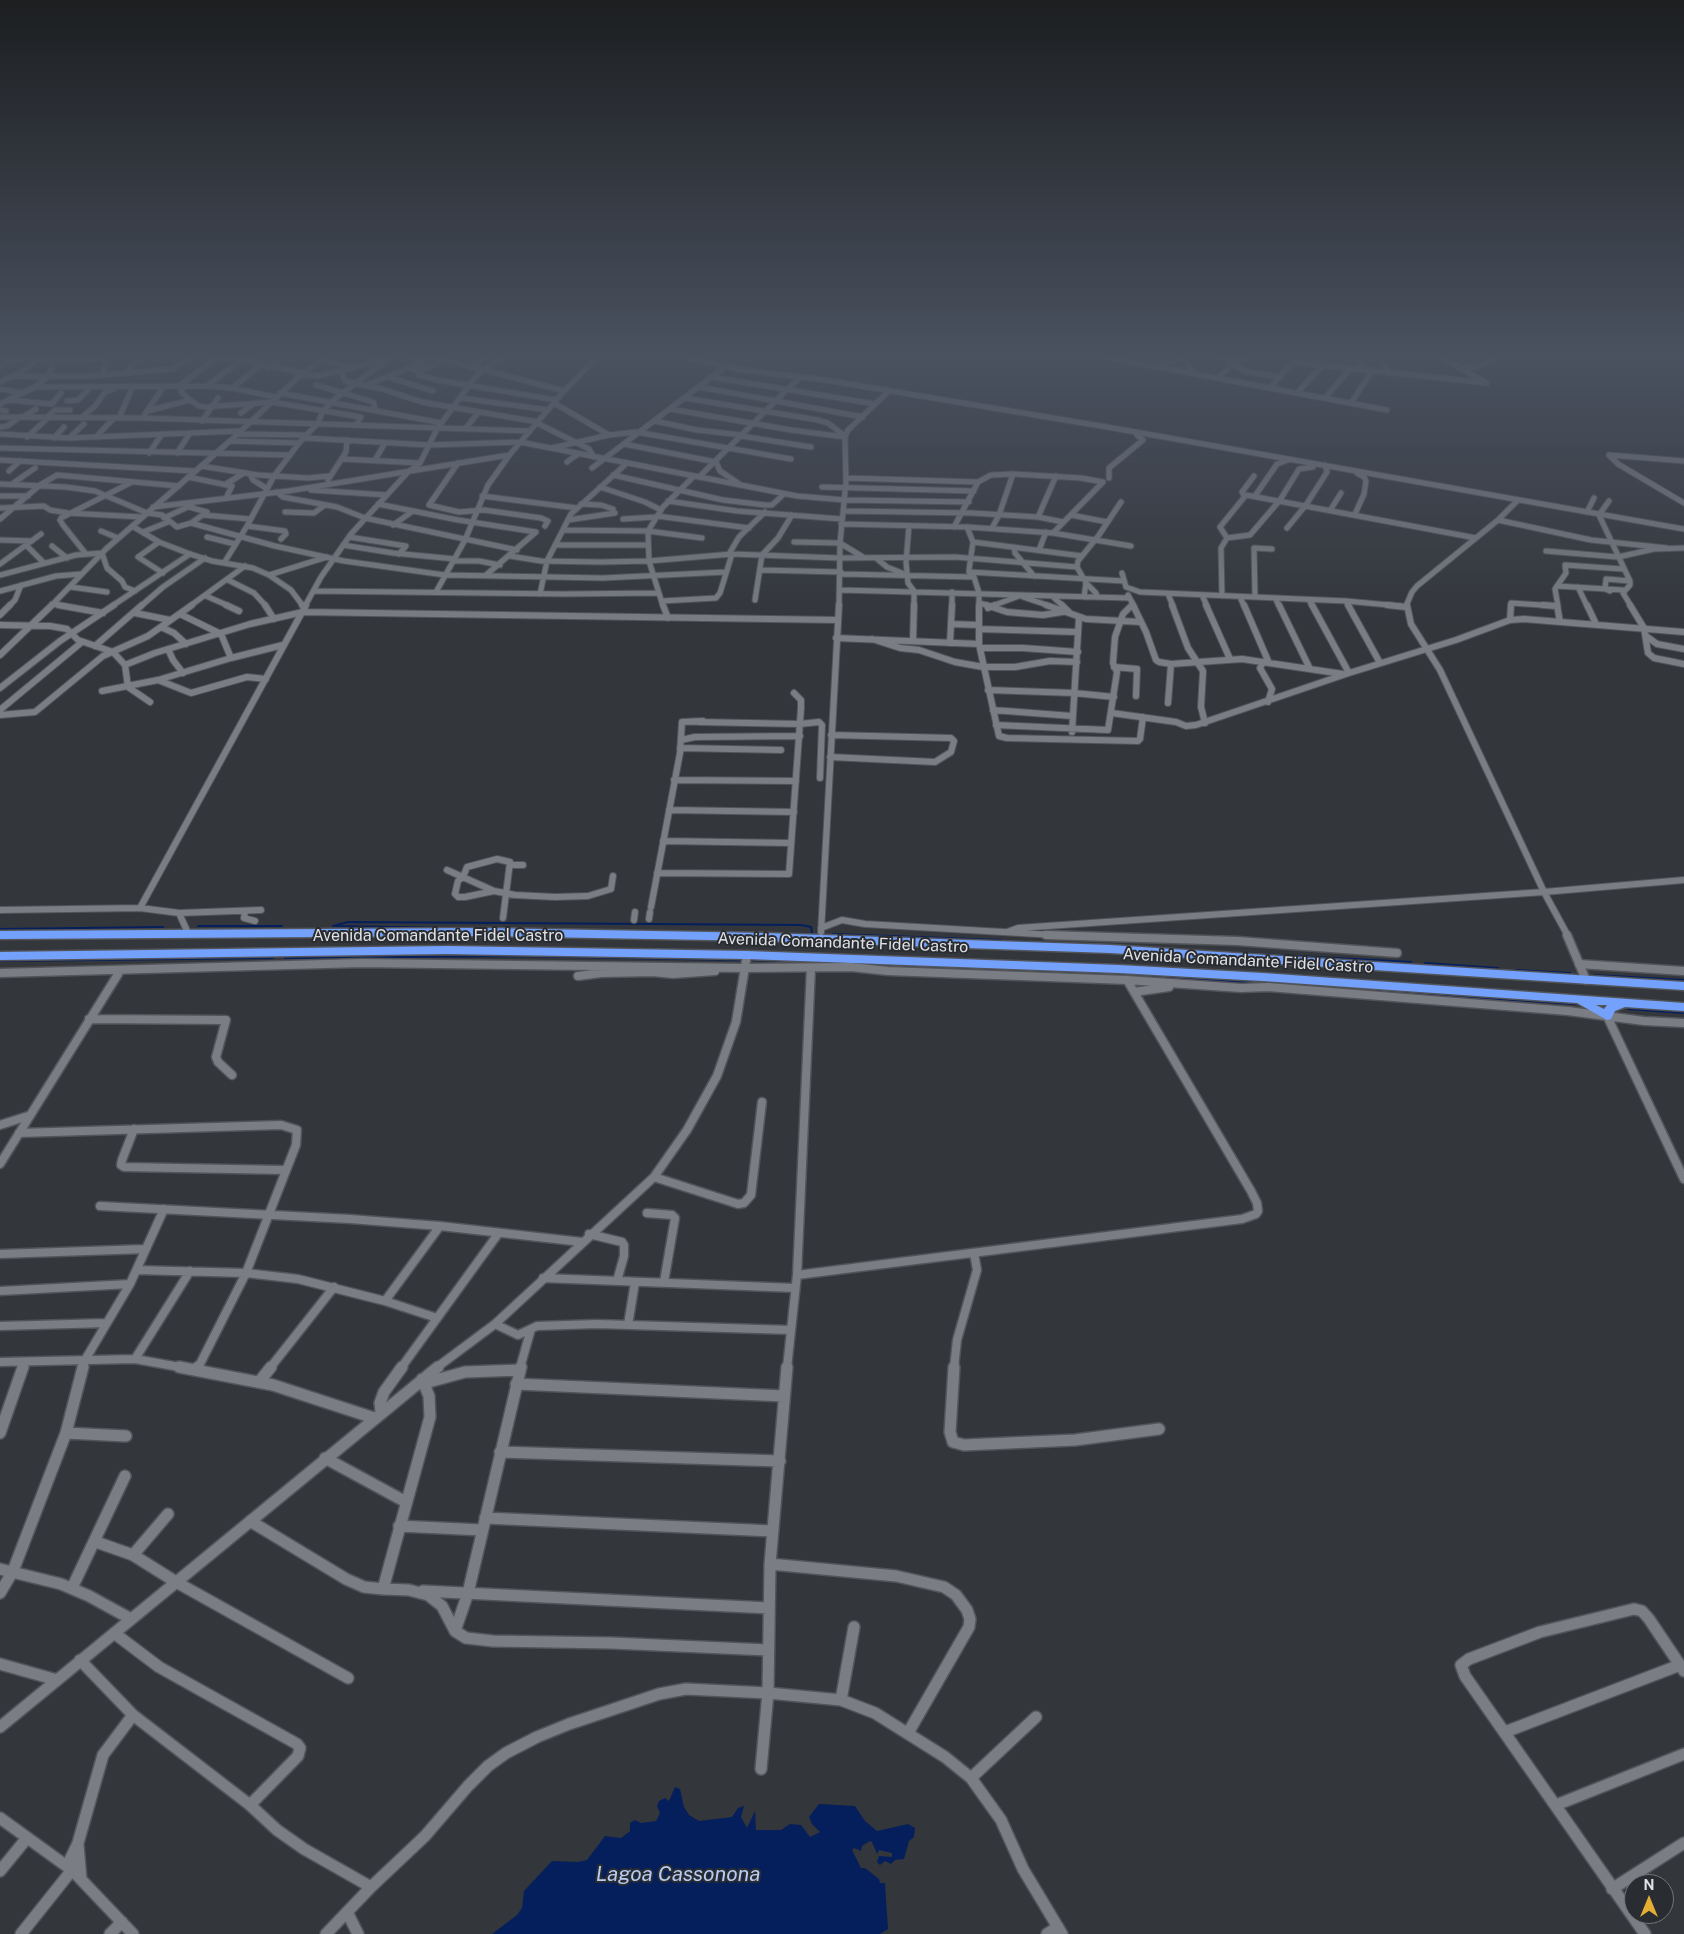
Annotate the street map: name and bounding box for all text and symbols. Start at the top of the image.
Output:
street label: Avenida Comandante Fidel Castro [313,926,563,946]
street label: Avenida Comandante Fidel Castro [717,929,969,957]
street label: Avenida Comandante Fidel Castro [1122,945,1374,977]
water label: Lagoa Cassonona [596,1862,760,1888]
north arrow [1624,1874,1674,1924]
text: N [1644,1877,1654,1893]

